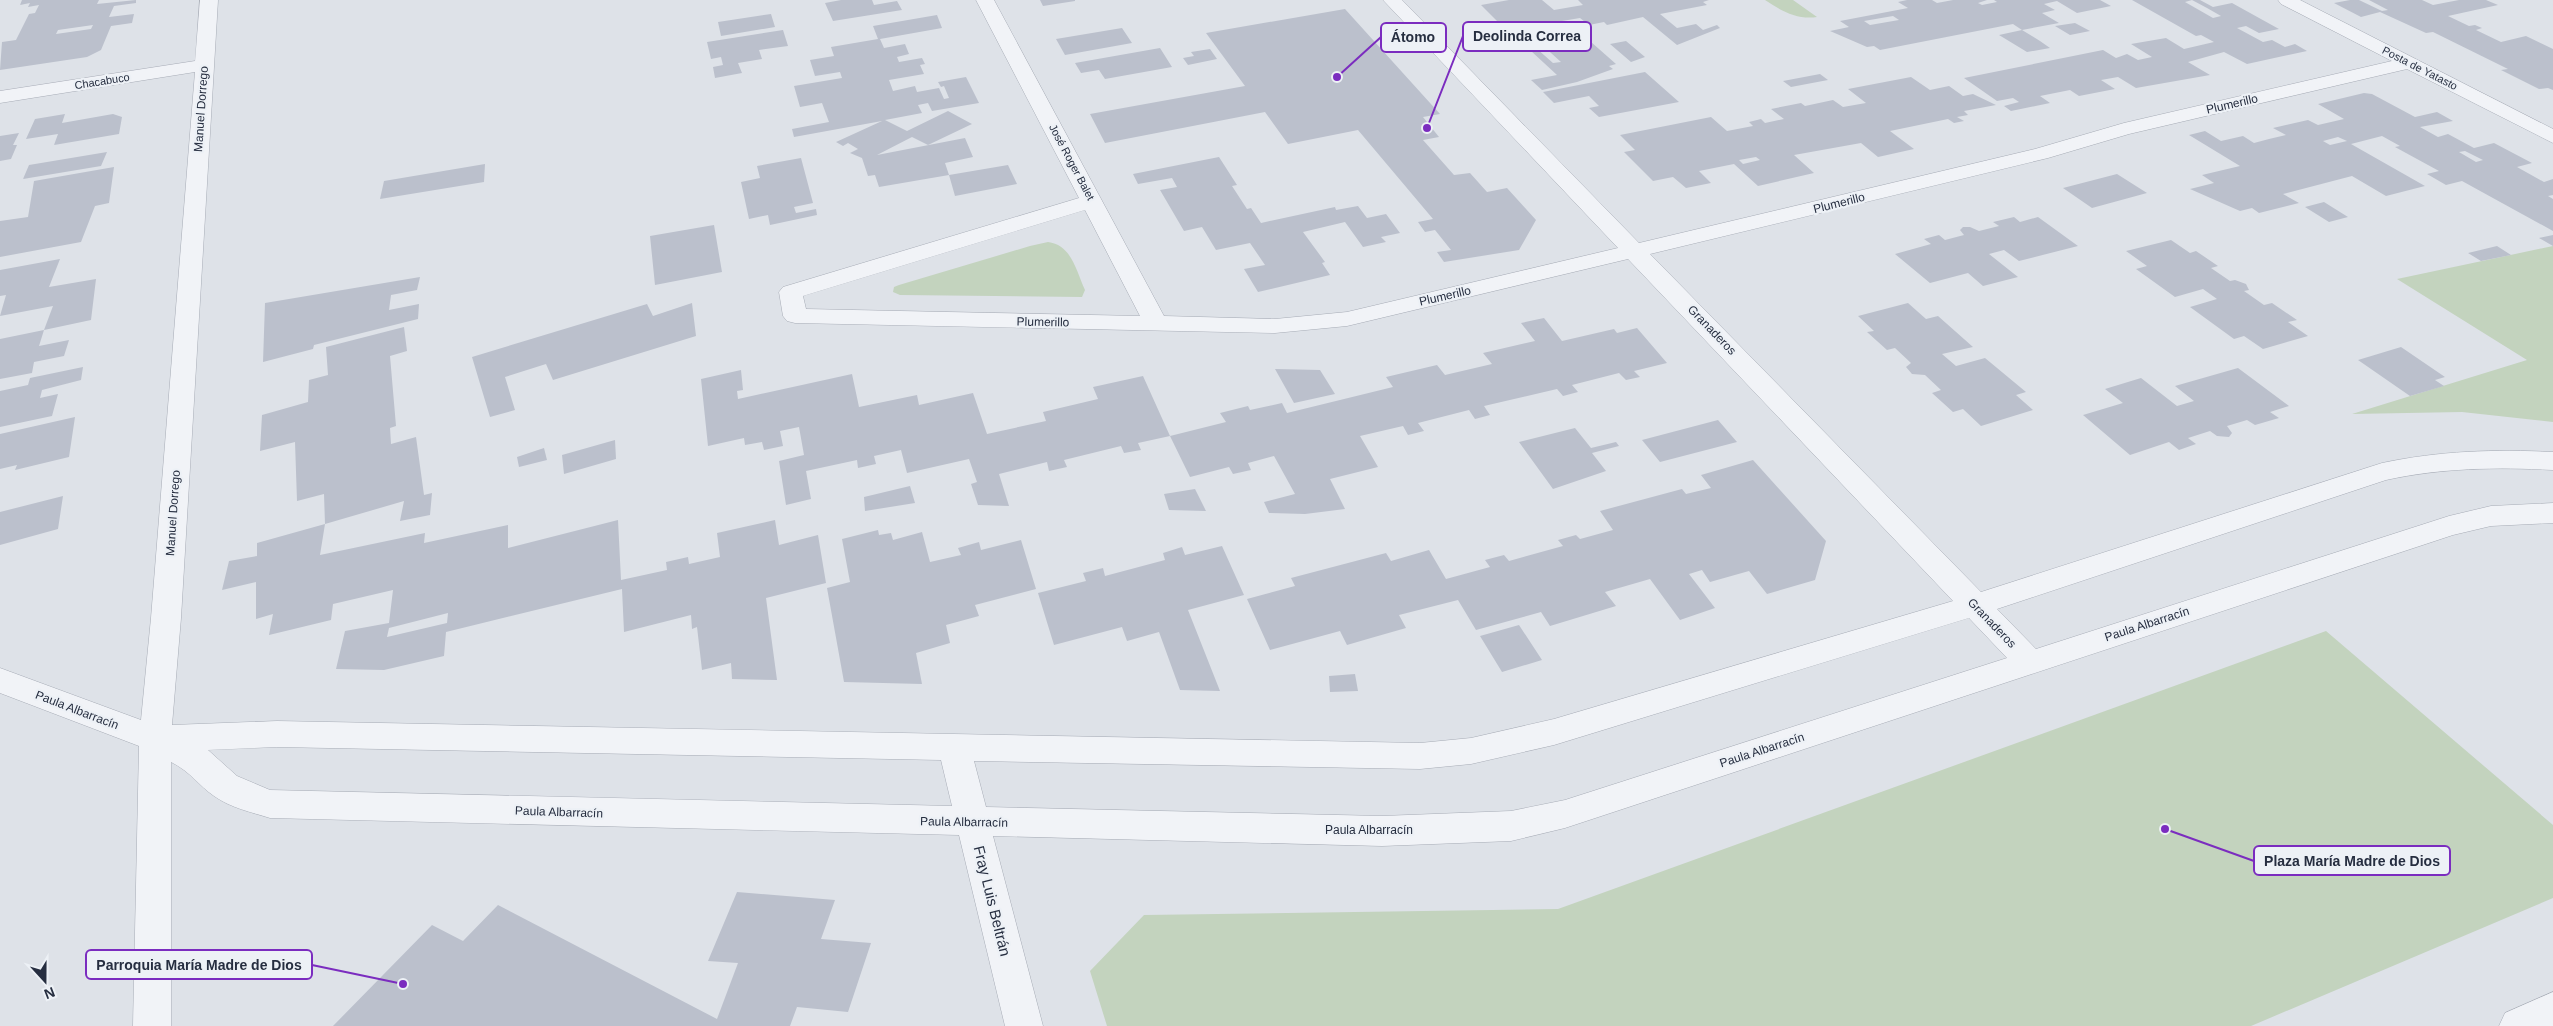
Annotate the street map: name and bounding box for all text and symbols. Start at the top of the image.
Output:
callout: Deolinda Correa [1463,22,1591,51]
callout: Átomo [1381,23,1446,52]
text: Deolinda Correa [1473,28,1581,44]
text: Átomo [1391,29,1435,45]
street label: Posta de Yatasto [2380,44,2460,92]
street label: Manuel Dorrego [191,65,211,152]
street label: Chacabuco [74,71,130,91]
street label: Plumerillo [2205,91,2260,117]
street label: José Roger Balet [1047,122,1097,202]
street label: Plumerillo [1812,190,1867,216]
street label: Plumerillo [1418,283,1473,309]
street label: Granaderos [1685,302,1739,358]
street label: Plumerillo [1017,315,1070,329]
street label: Manuel Dorrego [163,469,183,556]
street label: Granaderos [1965,595,2019,651]
street label: Paula Albarracín [2103,604,2191,644]
street label: Paula Albarracín [33,688,121,732]
street label: Paula Albarracín [1718,730,1806,770]
street label: Paula Albarracín [515,803,603,821]
street label: Paula Albarracín [920,814,1008,830]
street label: Paula Albarracín [1325,823,1413,837]
street label: Fray Luis Beltrán [971,844,1014,958]
callout: Plaza María Madre de Dios [2254,846,2450,875]
text: Plaza María Madre de Dios [2264,853,2440,869]
callout: Parroquia María Madre de Dios [86,950,312,979]
north arrow [20,956,70,1006]
text: Parroquia María Madre de Dios [96,957,302,973]
text: N [42,984,57,1002]

